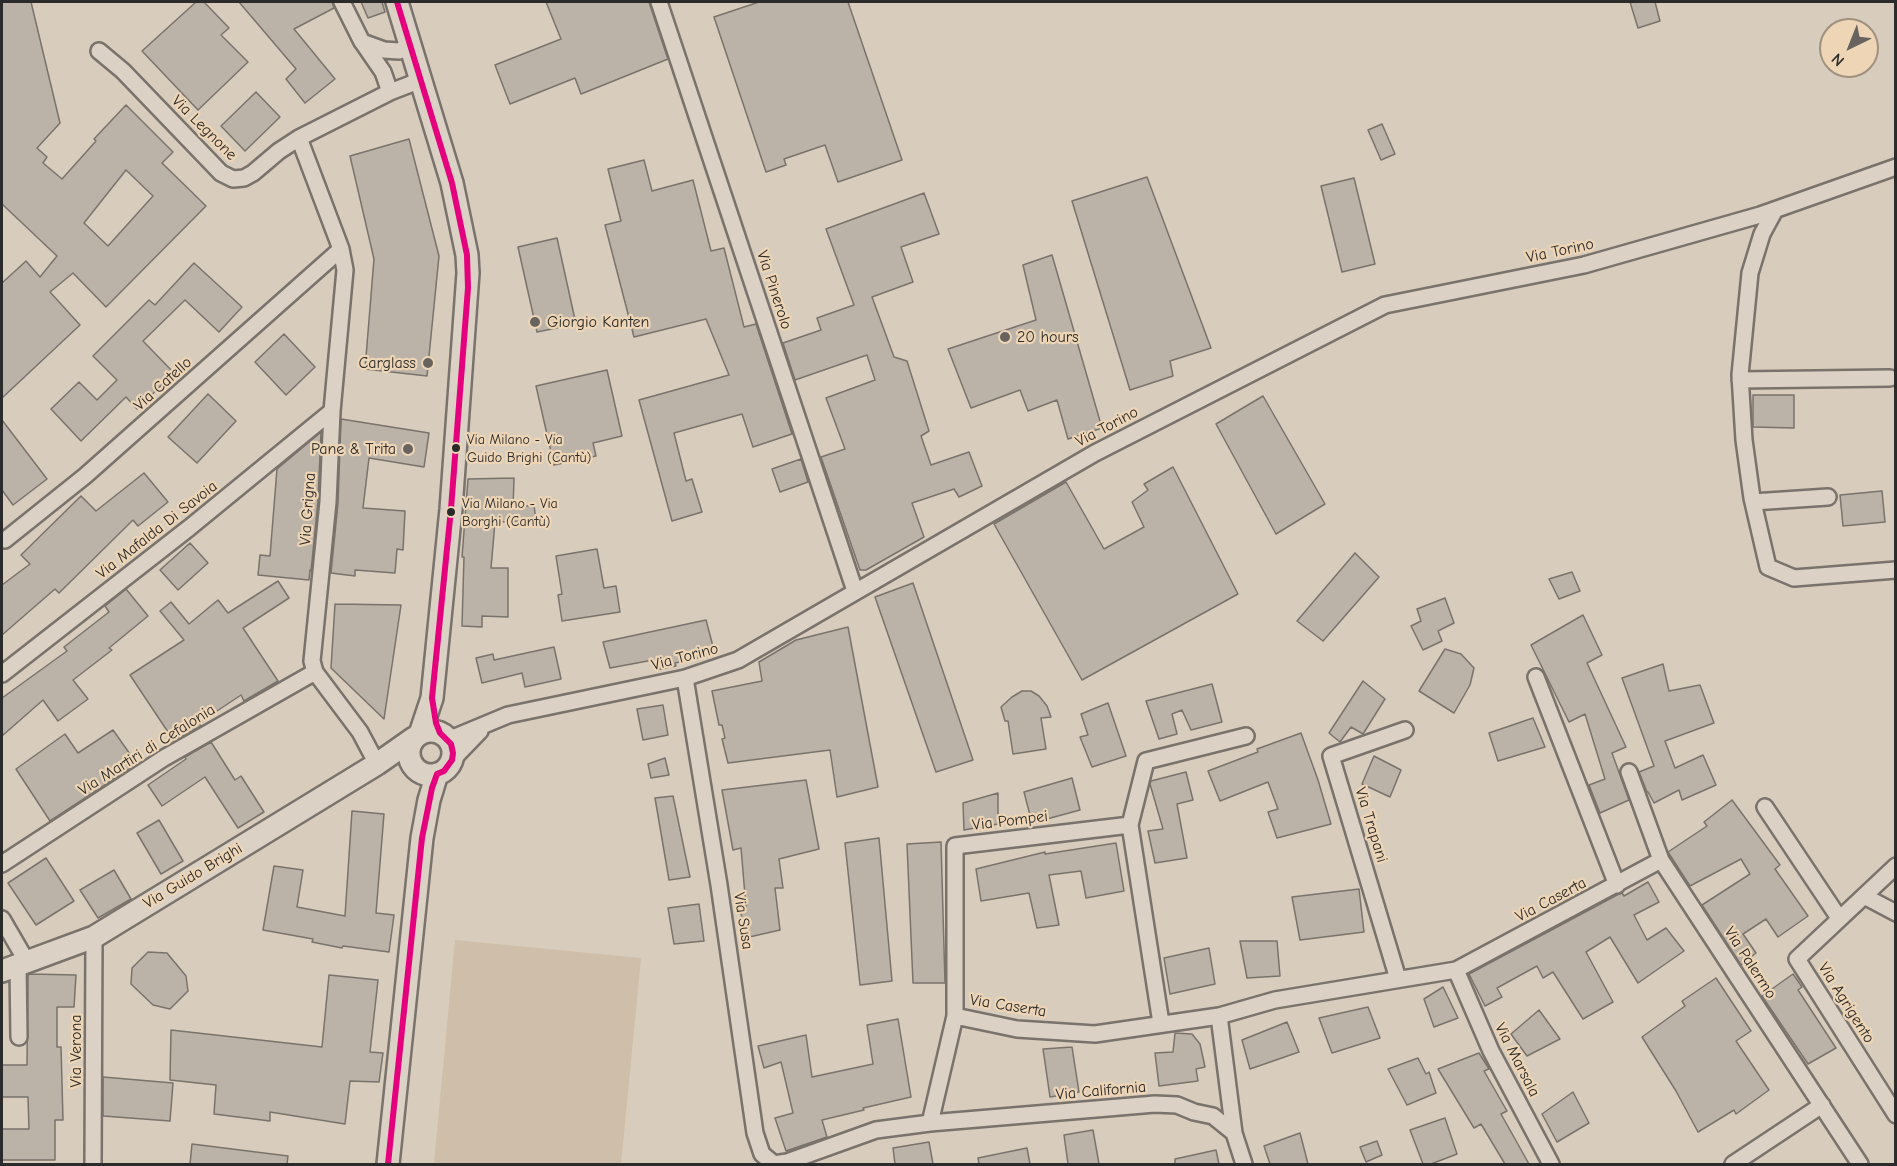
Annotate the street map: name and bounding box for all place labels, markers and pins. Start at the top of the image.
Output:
place label: Giorgio Kanten [547,312,649,332]
marker: Giorgio Kanten [528,315,542,329]
place label: 20 hours [1017,327,1079,347]
marker: 20 hours [998,330,1012,344]
place label: Carglass [358,353,416,373]
marker: Carglass [421,356,435,370]
place label: Via Milano - Via Guido Brighi (Cantù) [467,432,591,464]
place label: Pane & Trita [311,439,396,459]
marker: Pane & Trita [401,442,415,456]
marker: Via Milano - Via Guido Brighi (Cantù) [450,442,462,454]
place label: Via Milano - Via Borghi (Cantù) [462,496,558,528]
marker: Via Milano - Via Borghi (Cantù) [445,506,457,518]

